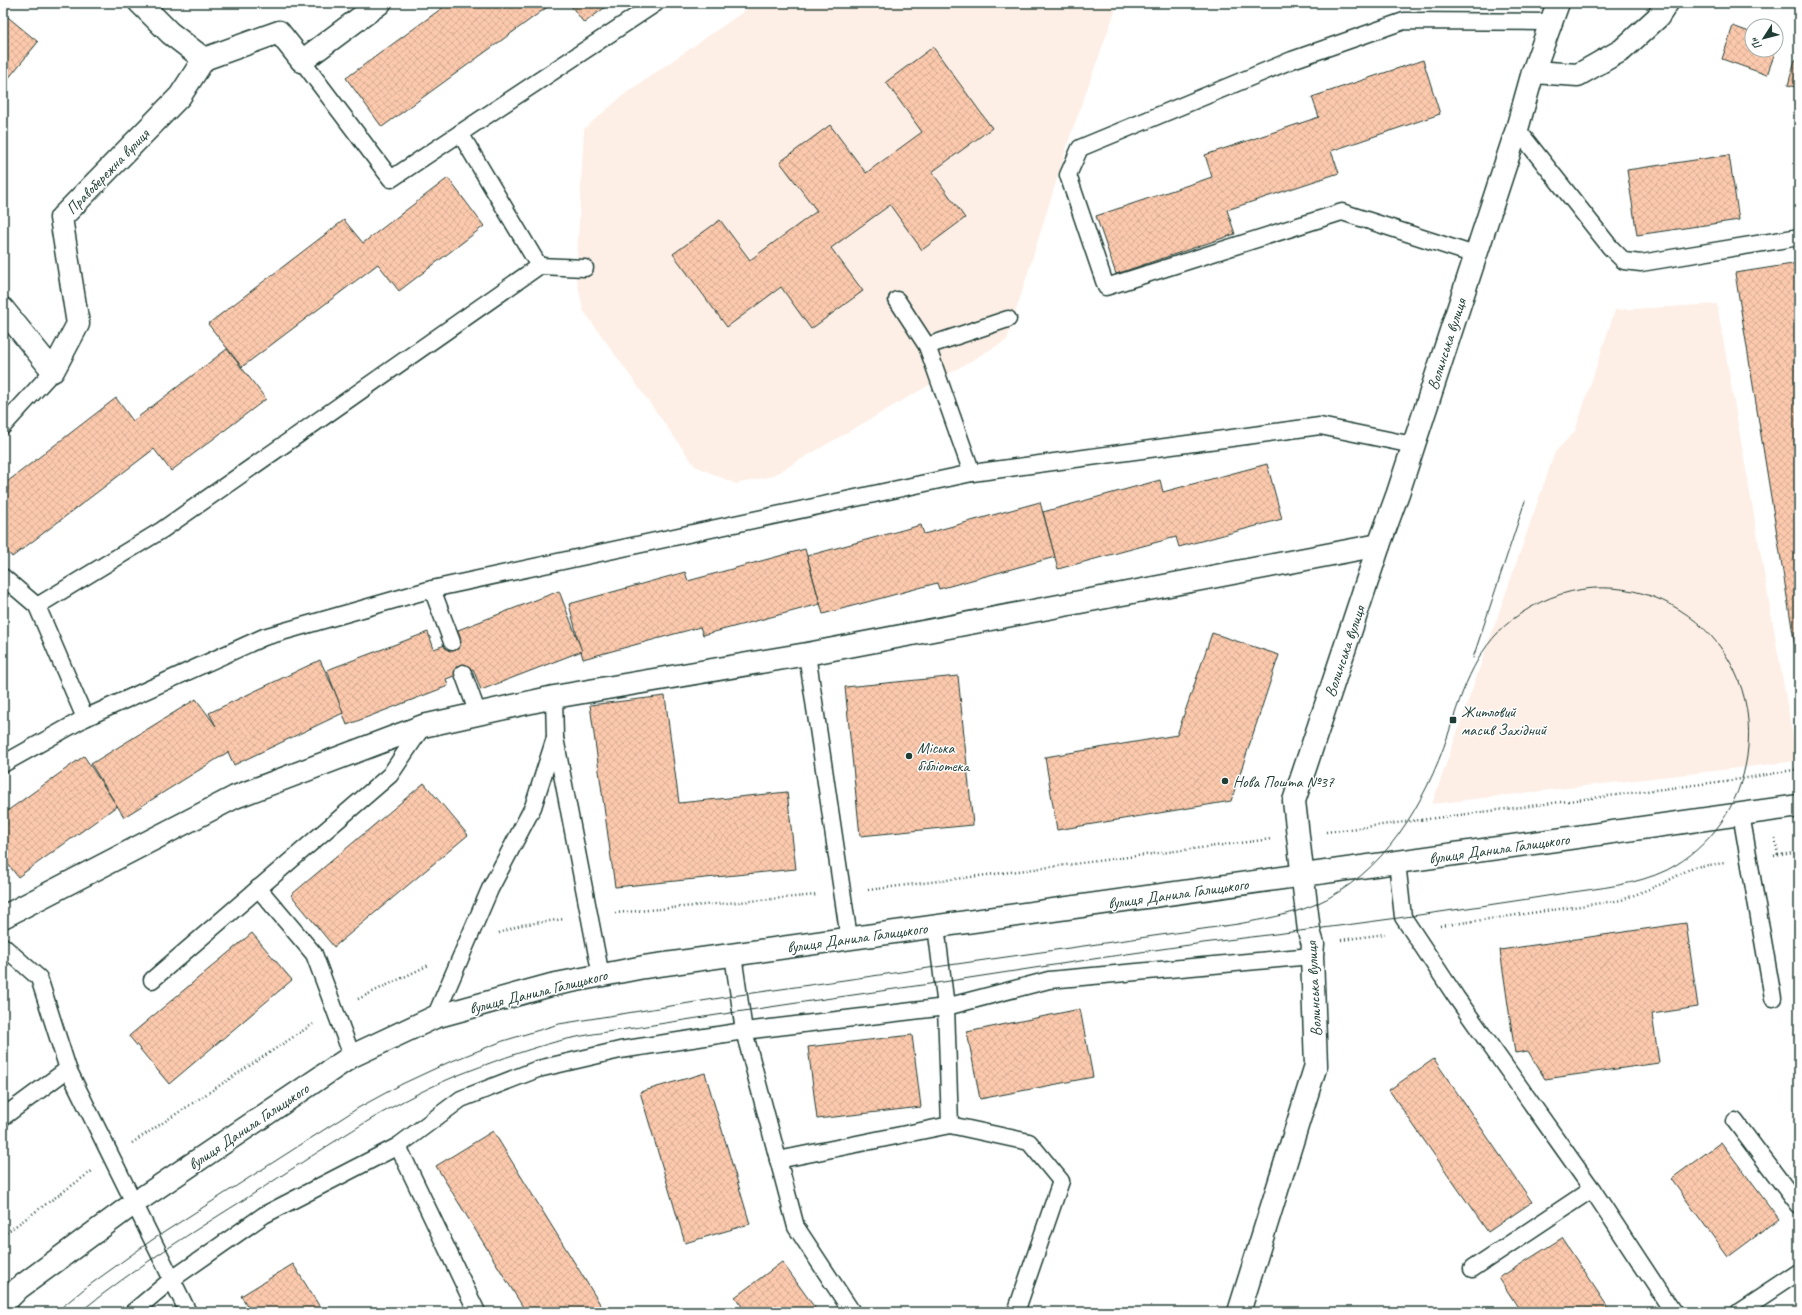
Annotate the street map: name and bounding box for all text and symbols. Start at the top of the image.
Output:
north arrow [1744,18,1784,58]
text: Пн [1746,34,1765,53]
street label: Правобережна вулиця [62,124,154,219]
street label: Волинська вулиця [1423,295,1472,393]
street label: Волинська вулиця [1320,602,1370,700]
place label: Житловий масив Західний [1461,702,1548,740]
marker: Житловий масив Західний [1448,715,1458,725]
place label: Міська бібліотека [917,738,970,776]
marker: Міська бібліотека [904,751,914,761]
place label: Нова Пошта №37 [1233,772,1335,792]
marker: Нова Пошта №37 [1220,776,1230,786]
street label: вулиця Данила Галицького [1428,829,1572,869]
street label: вулиця Данила Галицького [1107,874,1251,914]
street label: вулиця Данила Галицького [786,918,930,958]
street label: Волинська вулиця [1301,939,1326,1037]
street label: вулиця Данила Галицького [467,965,611,1019]
street label: вулиця Данила Галицького [184,1078,314,1175]

